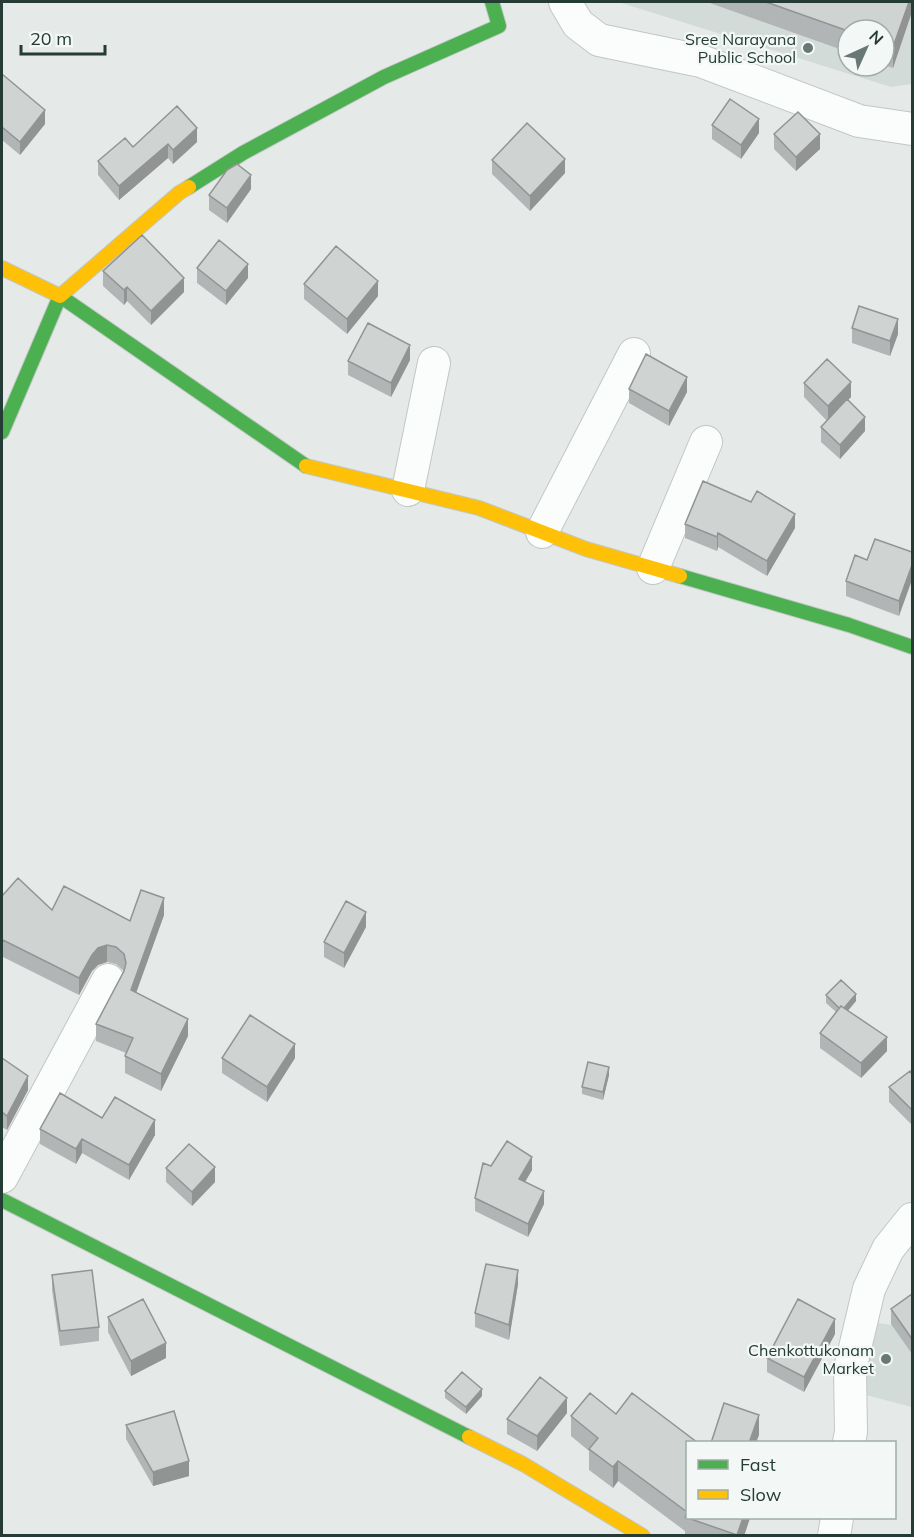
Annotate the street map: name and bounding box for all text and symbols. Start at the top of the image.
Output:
scale bar [21,18,105,56]
north arrow [836,18,896,78]
text: N [865,26,888,49]
text: 20 m [30,27,72,50]
place label: Sree Narayana Public School [685,29,796,67]
marker: Sree Narayana Public School [801,41,815,55]
place label: Chenkottukonam Market [748,1340,874,1378]
marker: Chenkottukonam Market [879,1352,893,1366]
legend [686,1441,896,1519]
text: Fast [740,1453,776,1476]
text: Slow [740,1483,782,1506]

